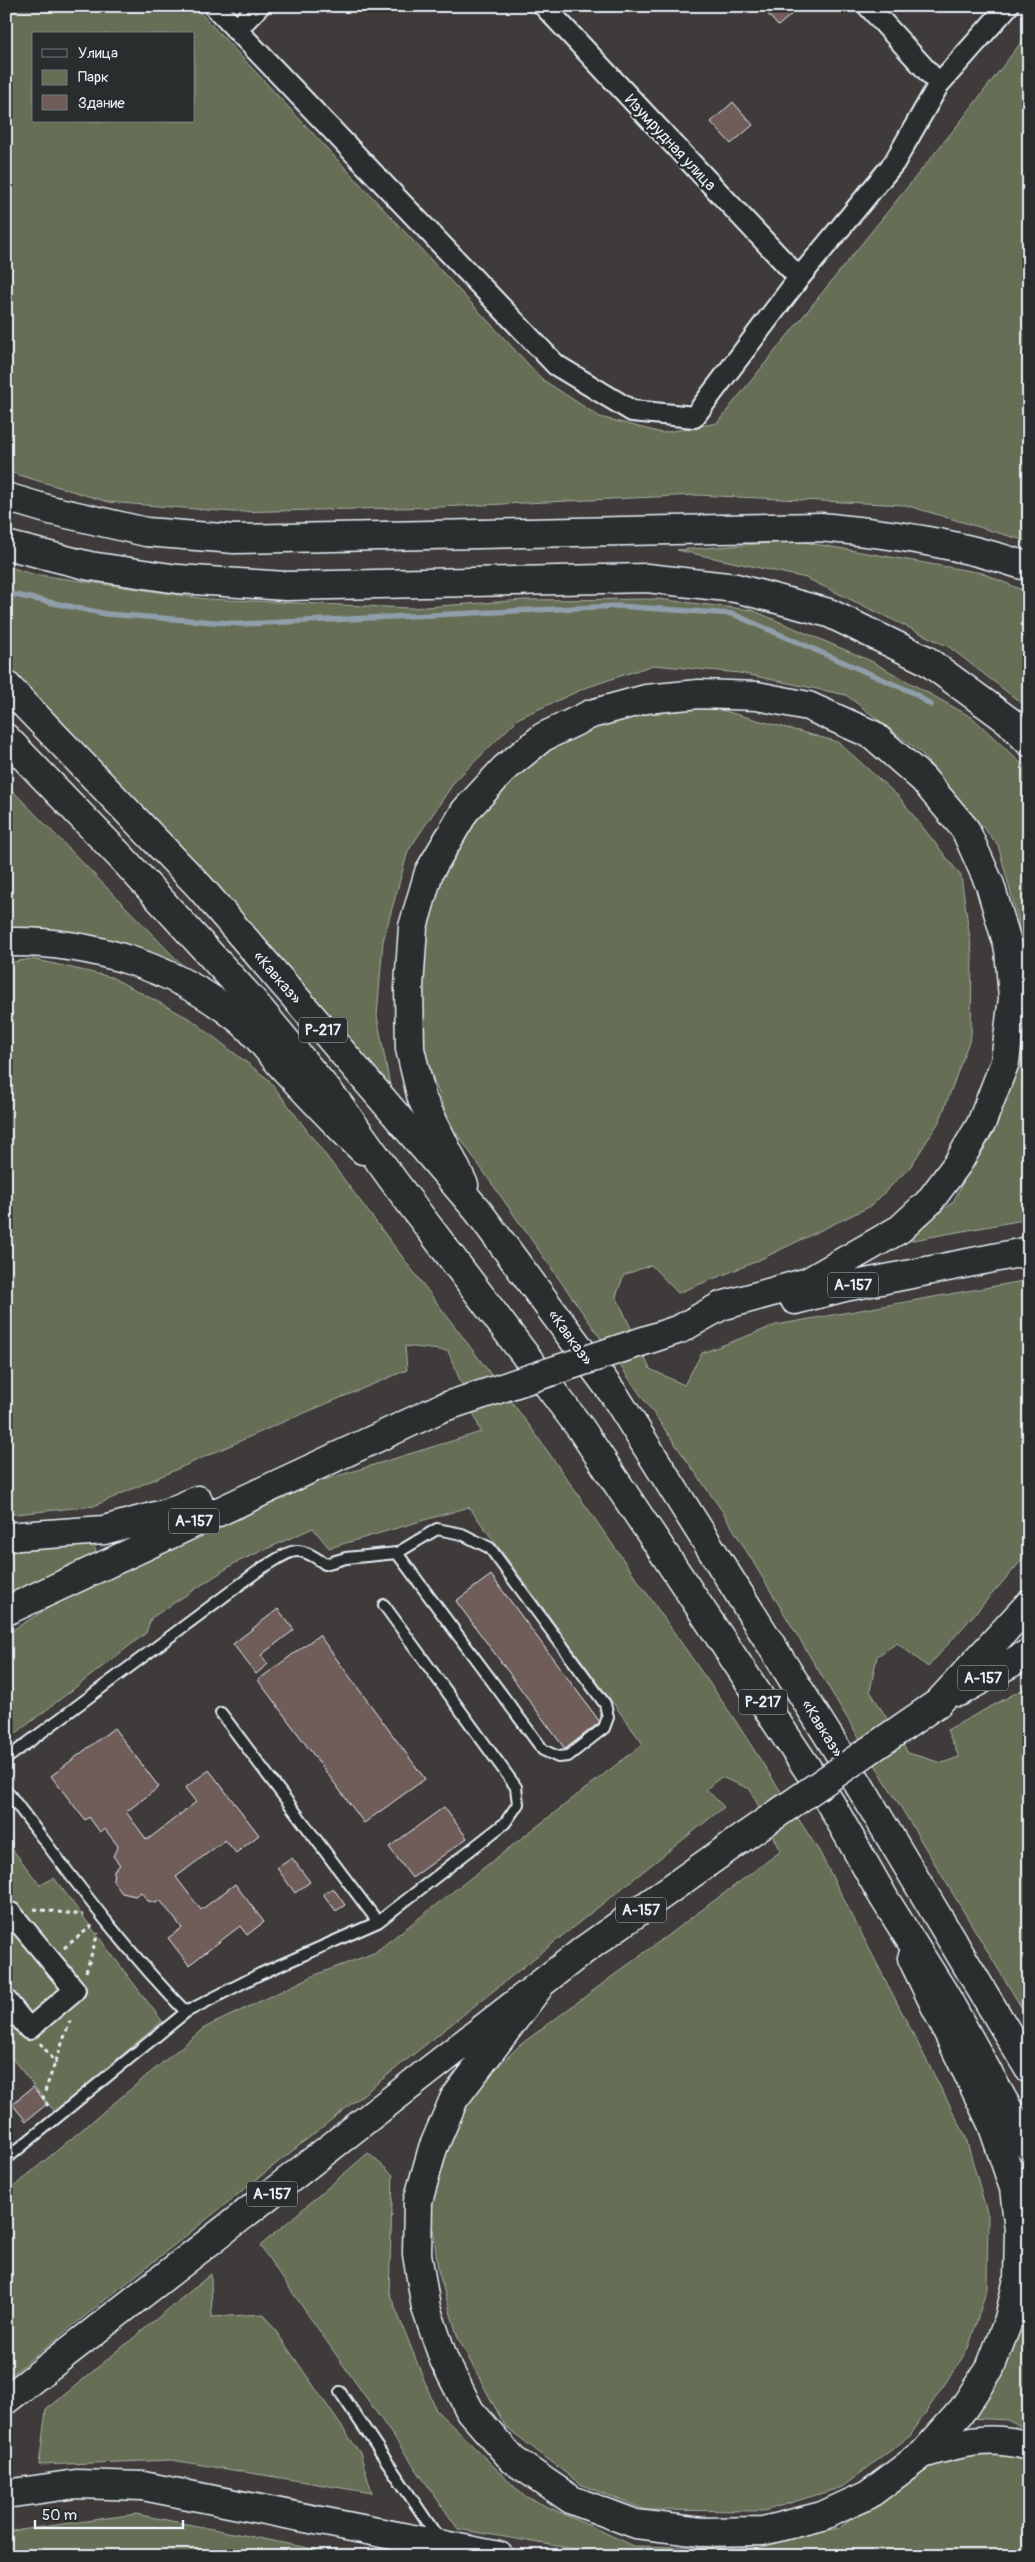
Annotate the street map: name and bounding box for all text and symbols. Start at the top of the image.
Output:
legend [32,32,195,122]
text: Улица [78,44,118,63]
text: Парк [78,68,109,87]
street label: Изумрудная улица [620,90,720,195]
text: Здание [78,94,125,113]
street label: «Кавказ» [249,947,306,1008]
road number: Р-217 [299,1018,347,1042]
road number: А-157 [828,1272,878,1298]
street label: «Кавказ» [543,1306,597,1369]
road number: А-157 [169,1508,219,1534]
road number: А-157 [958,1666,1008,1690]
road number: Р-217 [739,1690,787,1714]
street label: «Кавказ» [797,1696,848,1761]
road number: А-157 [616,1898,666,1922]
road number: А-157 [247,2182,297,2206]
scale bar [35,2497,182,2529]
text: 50 m [42,2506,77,2525]

